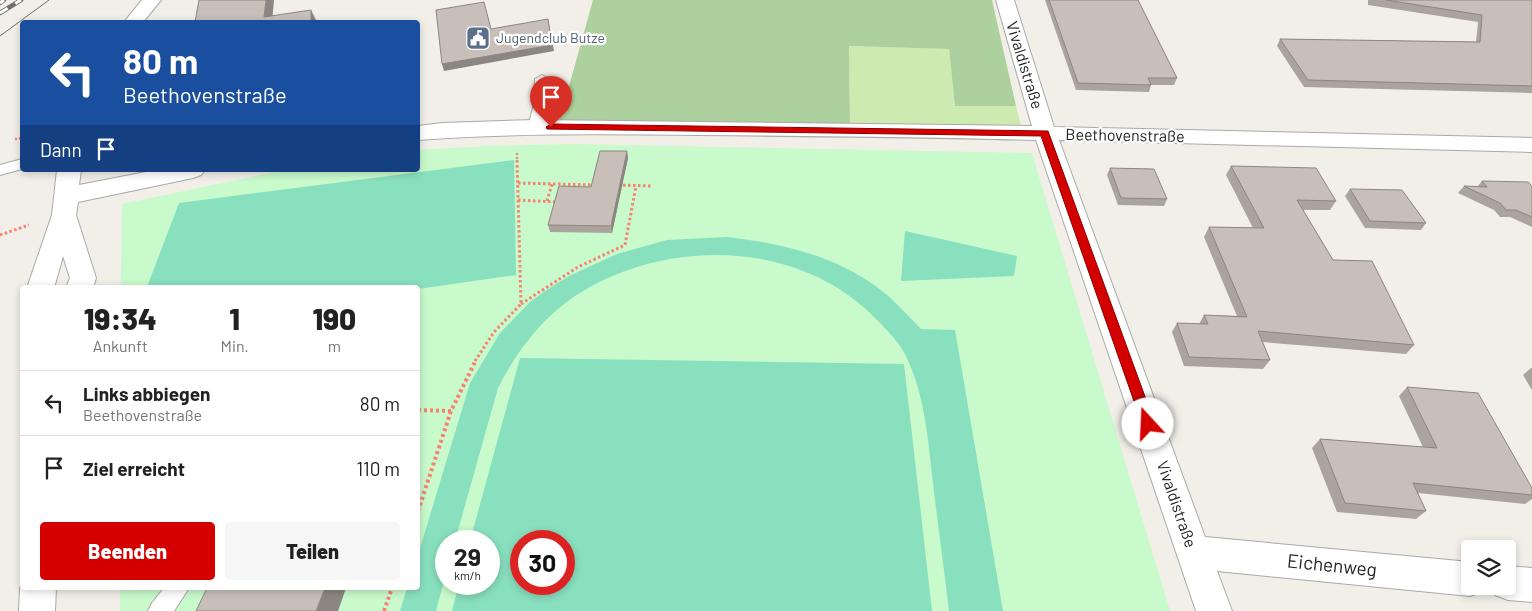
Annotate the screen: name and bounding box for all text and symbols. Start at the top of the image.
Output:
street label: Vivaldistraße [1003,19,1048,111]
public building icon: Jugendclub Butze [465,25,491,51]
place label: Jugendclub Butze [496,29,605,46]
text: 80 m [123,39,198,81]
icon: left [40,40,105,105]
pin [530,76,572,127]
text: Beethovenstraße [123,81,287,107]
icon: arrive [537,83,565,111]
street label: Beethovenstraße [1065,124,1185,145]
icon: arrive [92,135,120,163]
text: Dann [40,138,82,161]
text: 19:34 [84,300,157,336]
text: 1 [229,300,240,336]
text: 190 [312,300,356,336]
text: Ankunft [93,336,148,355]
text: Min. [220,336,249,355]
text: m [328,336,341,355]
text: Links abbiegen [83,382,210,405]
icon: left [40,389,68,417]
text: 80 m [360,392,400,415]
position arrow [1121,397,1173,449]
text: Beethovenstraße [83,405,202,424]
icon: arrive [40,454,68,482]
text: Ziel erreicht [83,457,185,480]
text: 110 m [356,457,400,480]
street label: Vivaldistraße [1154,458,1201,550]
button: Beenden [40,522,215,580]
button: Teilen [225,522,400,580]
speed limit sign: 30 [510,530,575,595]
map controls [1461,540,1516,595]
button: layers [1461,540,1516,595]
text: 29 [454,541,481,571]
street label: Eichenweg [1286,548,1378,581]
text: km/h [454,568,481,582]

